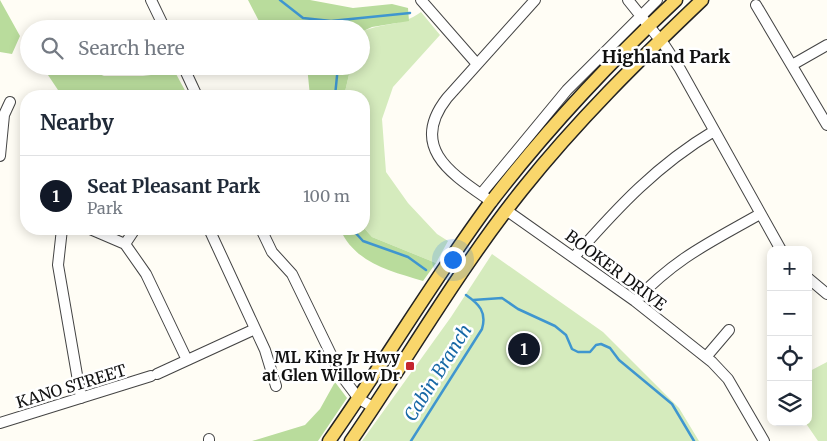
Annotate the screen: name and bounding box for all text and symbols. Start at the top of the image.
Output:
search box [20,20,370,75]
icon: search [38,34,66,62]
text: Search here [78,36,185,60]
district label: Highland Park [602,45,731,68]
text: Nearby [40,109,114,136]
text: Seat Pleasant Park [87,174,260,198]
text: 1 [52,186,60,206]
text: 100 m [303,186,350,206]
text: Park [87,198,123,218]
street label: BOOKER DRIVE [561,225,671,315]
map controls [767,246,812,426]
button: + [767,246,812,291]
your location [440,247,466,273]
button: − [767,291,812,336]
water label: Cabin Branch [399,320,476,425]
pin: 1 [508,330,540,368]
button: locate [767,336,812,381]
place label: ML King Jr Hwy at Glen Willow Dr [262,347,401,385]
street label: KANO STREET [14,360,128,412]
marker: ML King Jr Hwy at Glen Willow Dr [404,360,416,372]
button: layers [767,381,812,426]

